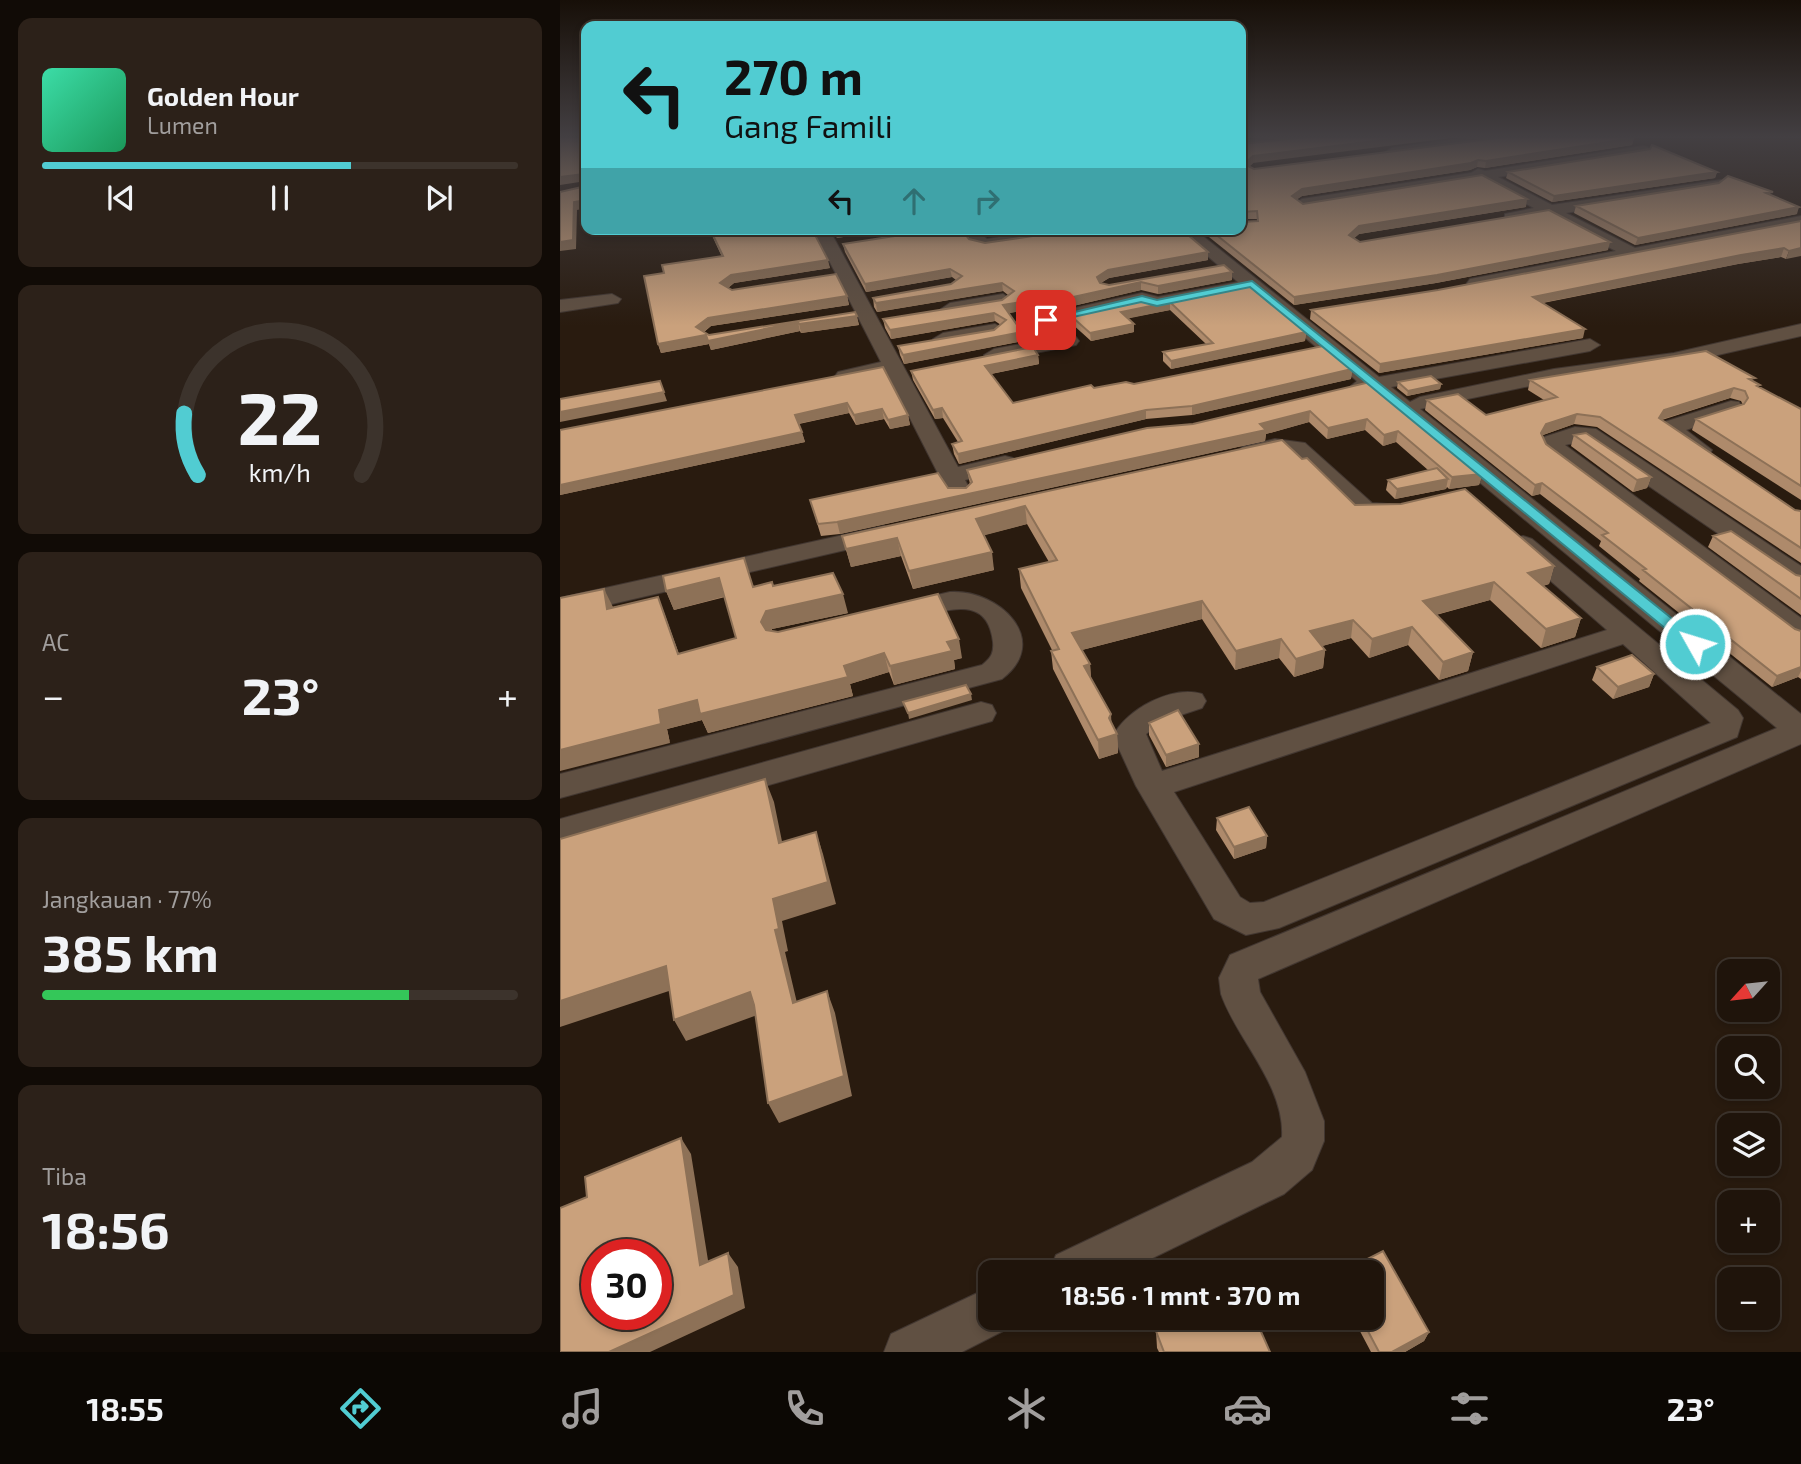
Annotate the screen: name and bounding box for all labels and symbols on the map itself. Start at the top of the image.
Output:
pin [1016,290,1076,350]
position arrow [1658,607,1732,681]
north arrow [1717,959,1780,1022]
speed limit sign: 30 [581,1239,672,1330]

